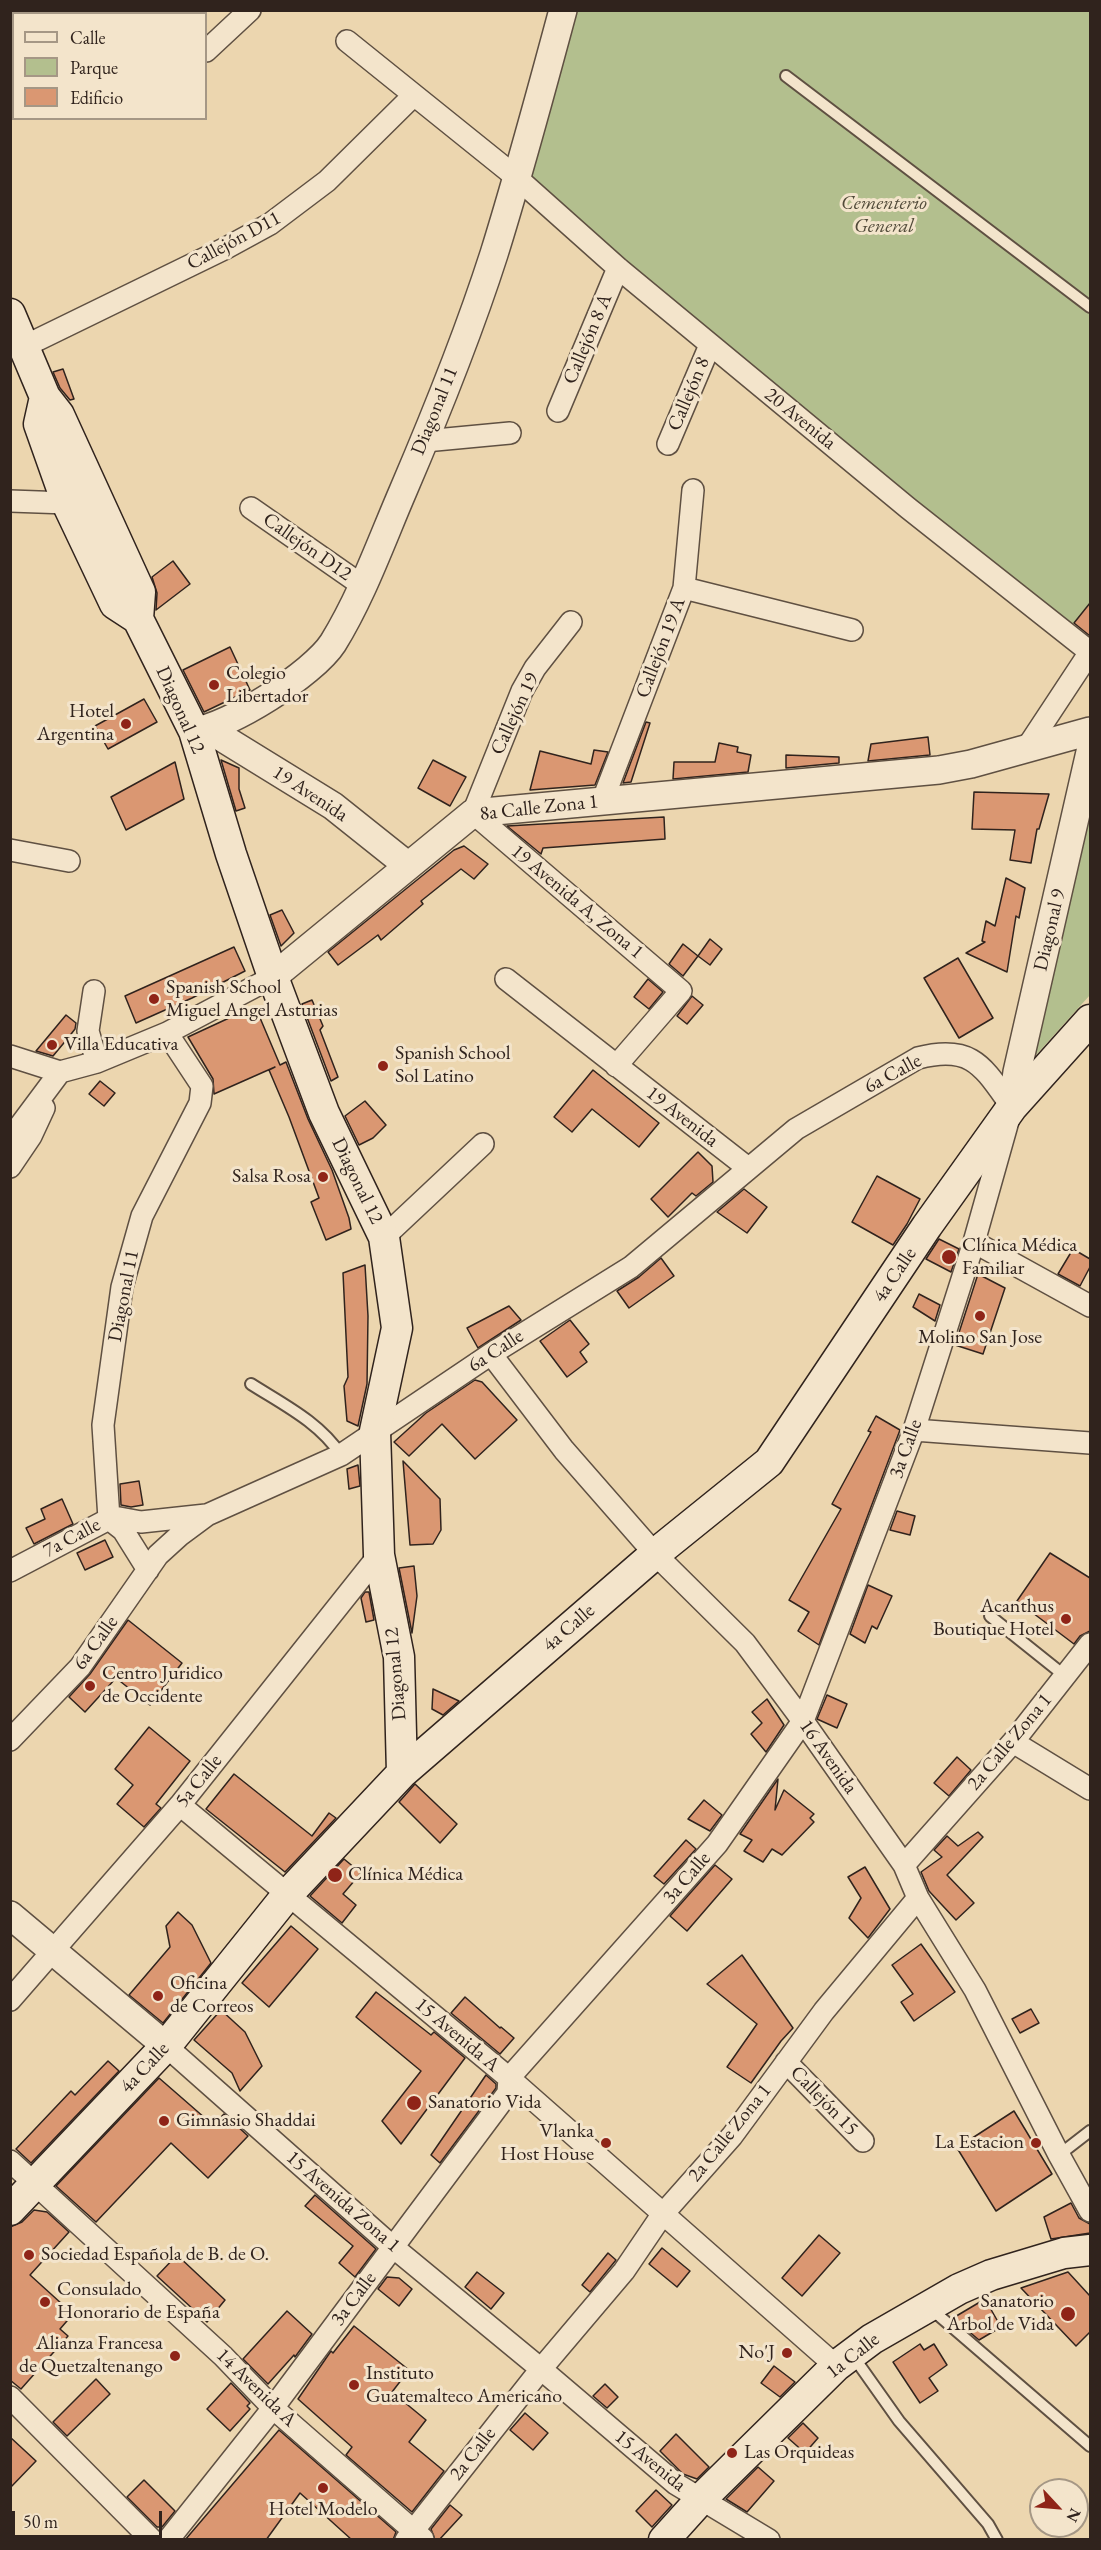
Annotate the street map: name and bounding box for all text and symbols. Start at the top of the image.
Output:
legend [12,12,207,120]
text: Calle [70,26,106,49]
text: Parque [70,56,118,79]
text: Edificio [70,86,123,109]
park label: Cementerio General [841,192,927,239]
street label: Callejón D11 [183,206,285,276]
street label: Callejón 8 A [558,290,618,388]
street label: Callejón 8 [663,353,715,435]
street label: Diagonal 11 [406,363,464,459]
street label: 20 Avenida [759,383,841,455]
street label: Callejón D12 [258,508,356,586]
street label: Callejón 19 A [631,594,691,702]
place label: Colegio Libertador [226,662,308,709]
street label: Diagonal 12 [150,663,210,757]
street label: Callejón 19 [486,669,544,759]
marker: Colegio Libertador [207,678,221,692]
place label: Hotel Argentina [37,700,114,747]
marker: Hotel Argentina [119,717,133,731]
street label: 19 Avenida [268,761,352,827]
street label: 8a Calle Zona 1 [478,790,600,826]
street label: 19 Avenida A, Zona 1 [506,840,648,964]
street label: Diagonal 9 [1029,887,1071,973]
place label: Spanish School Miguel Angel Asturias [166,976,338,1023]
marker: Spanish School Miguel Angel Asturias [147,992,161,1006]
place label: Villa Educativa [64,1033,178,1057]
marker: Villa Educativa [45,1038,59,1052]
place label: Spanish School Sol Latino [395,1042,511,1089]
street label: 6a Calle [860,1049,926,1099]
marker: Spanish School Sol Latino [376,1059,390,1073]
street label: 19 Avenida [641,1081,723,1153]
street label: Diagonal 12 [326,1134,388,1228]
place label: Salsa Rosa [232,1165,311,1189]
marker: Salsa Rosa [316,1170,330,1184]
place label: Clínica Médica Familiar [962,1234,1077,1281]
street label: 4a Calle [868,1243,922,1307]
street label: Diagonal 11 [103,1248,145,1344]
marker: Clínica Médica Familiar [940,1248,958,1266]
marker: Molino San Jose [973,1309,987,1323]
street label: 6a Calle [464,1324,528,1378]
place label: Molino San Jose [918,1326,1042,1350]
street label: 3a Calle [884,1416,928,1482]
street label: 7a Calle [39,1513,105,1563]
place label: Acanthus Boutique Hotel [933,1595,1054,1642]
street label: 4a Calle [538,1599,600,1657]
street label: 6a Calle [68,1611,124,1675]
marker: Acanthus Boutique Hotel [1059,1612,1073,1626]
street label: Diagonal 12 [380,1627,412,1721]
place label: Centro Juridico de Occidente [102,1662,223,1709]
marker: Centro Juridico de Occidente [83,1679,97,1693]
street label: 2a Calle Zona 1 [962,1689,1058,1795]
street label: 16 Avenida [794,1715,862,1799]
street label: 5a Calle [170,1750,228,1812]
street label: 3a Calle [658,1847,716,1909]
place label: Clínica Médica [348,1863,463,1887]
marker: Clínica Médica [326,1866,344,1884]
place label: Oficina de Correos [170,1972,253,2019]
marker: Oficina de Correos [151,1989,165,2003]
street label: 15 Avenida A [410,1993,504,2077]
street label: 4a Calle [115,2037,175,2099]
street label: Callejón 15 [785,2061,863,2141]
street label: 2a Calle Zona 1 [683,2079,777,2187]
place label: Sanatorio Vida [428,2091,542,2115]
marker: Sanatorio Vida [405,2094,423,2112]
place label: Gimnasio Shaddai [176,2109,316,2133]
marker: Gimnasio Shaddai [157,2114,171,2128]
place label: Vlanka Host House [500,2120,594,2167]
place label: La Estacion [935,2131,1024,2155]
marker: Vlanka Host House [599,2136,613,2150]
marker: La Estacion [1029,2136,1043,2150]
street label: 15 Avenida Zona 1 [281,2146,405,2258]
place label: Sociedad Española de B. de O. [41,2243,269,2267]
marker: Sociedad Española de B. de O. [22,2248,36,2262]
street label: 3a Calle [326,2267,382,2331]
place label: Consulado Honorario de España [57,2278,220,2325]
place label: Sanatorio Arbol de Vida [947,2290,1054,2337]
marker: Consulado Honorario de España [38,2295,52,2309]
marker: Sanatorio Arbol de Vida [1059,2305,1077,2323]
street label: 1a Calle [822,2328,884,2384]
place label: Alianza Francesa de Quetzaltenango [19,2332,163,2379]
place label: No'J [738,2341,775,2365]
street label: 14 Avenida A [211,2344,301,2432]
marker: No'J [780,2346,794,2360]
marker: Alianza Francesa de Quetzaltenango [168,2349,182,2363]
place label: Instituto Guatemalteco Americano [366,2362,562,2409]
marker: Instituto Guatemalteco Americano [347,2378,361,2392]
street label: 2a Calle [445,2423,501,2485]
street label: 15 Avenida [609,2425,691,2497]
place label: Las Orquideas [744,2441,854,2465]
marker: Las Orquideas [725,2446,739,2460]
north arrow [1029,2478,1089,2538]
marker: Hotel Modelo [316,2481,330,2495]
place label: Hotel Modelo [268,2498,378,2522]
scale bar [15,2499,165,2537]
text: N [1062,2505,1086,2526]
text: 50 m [23,2510,58,2533]

